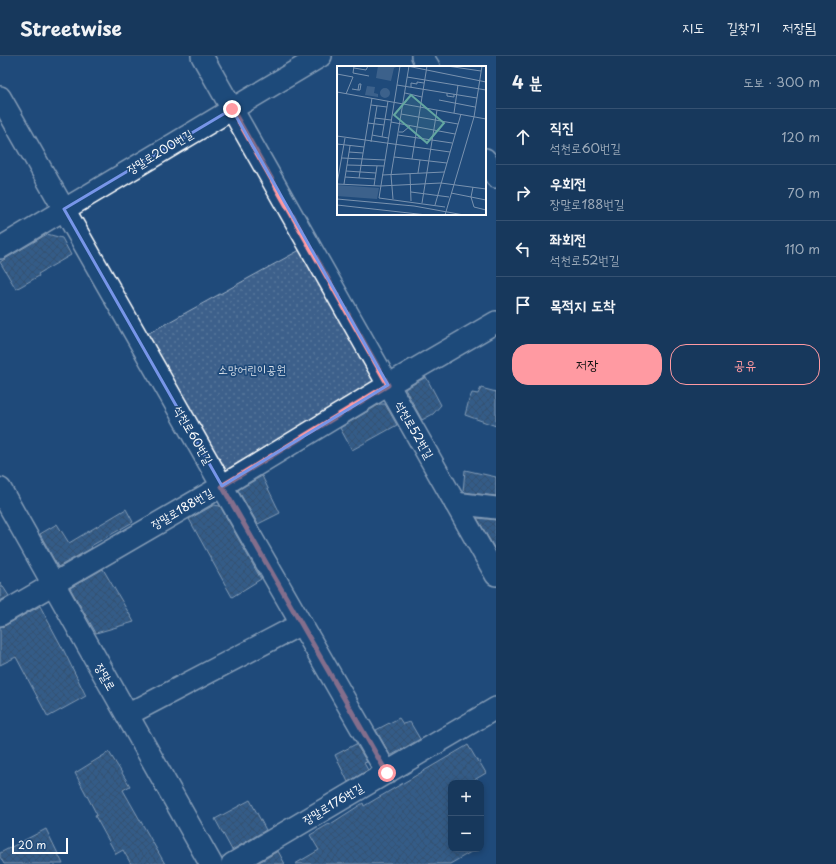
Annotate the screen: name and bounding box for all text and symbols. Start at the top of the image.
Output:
text: Streetwise [20,14,122,42]
text: 지도 [682,17,704,38]
text: 길찾기 [726,17,760,38]
text: 저장됨 [782,17,816,38]
inset map [337,66,486,215]
text: 4 분 [512,69,543,95]
text: 도보 · 300 m [743,72,820,91]
route end [223,100,241,118]
text: 직진 [550,115,574,138]
street label: 장말로200번길 [123,124,196,178]
icon: ahead [512,126,534,148]
text: 120 m [781,127,820,146]
text: 석천로60번길 [550,138,621,157]
text: 우회전 [550,171,586,194]
icon: right [512,182,534,204]
text: 70 m [787,183,820,202]
text: 장말로188번길 [550,194,624,213]
text: 좌회전 [550,227,586,250]
icon: left [512,238,534,260]
text: 110 m [785,239,820,258]
text: 석천로52번길 [550,250,619,269]
text: 목적지 도착 [550,293,615,316]
icon: arrive [512,294,534,316]
button: 저장 [512,344,662,385]
button: 공유 [670,344,820,385]
park label: 소망어린이공원 [218,360,286,378]
street label: 석천로52번길 [391,397,439,462]
street label: 석천로60번길 [170,402,218,468]
street label: 장말로188번길 [147,483,216,533]
street label: 장말로 [91,659,121,694]
route start [378,764,396,782]
street label: 장말로176번길 [299,778,367,828]
map controls [448,780,484,852]
button: + [448,780,484,816]
button: − [448,816,484,852]
scale bar [12,836,68,855]
text: 20 m [18,836,46,853]

